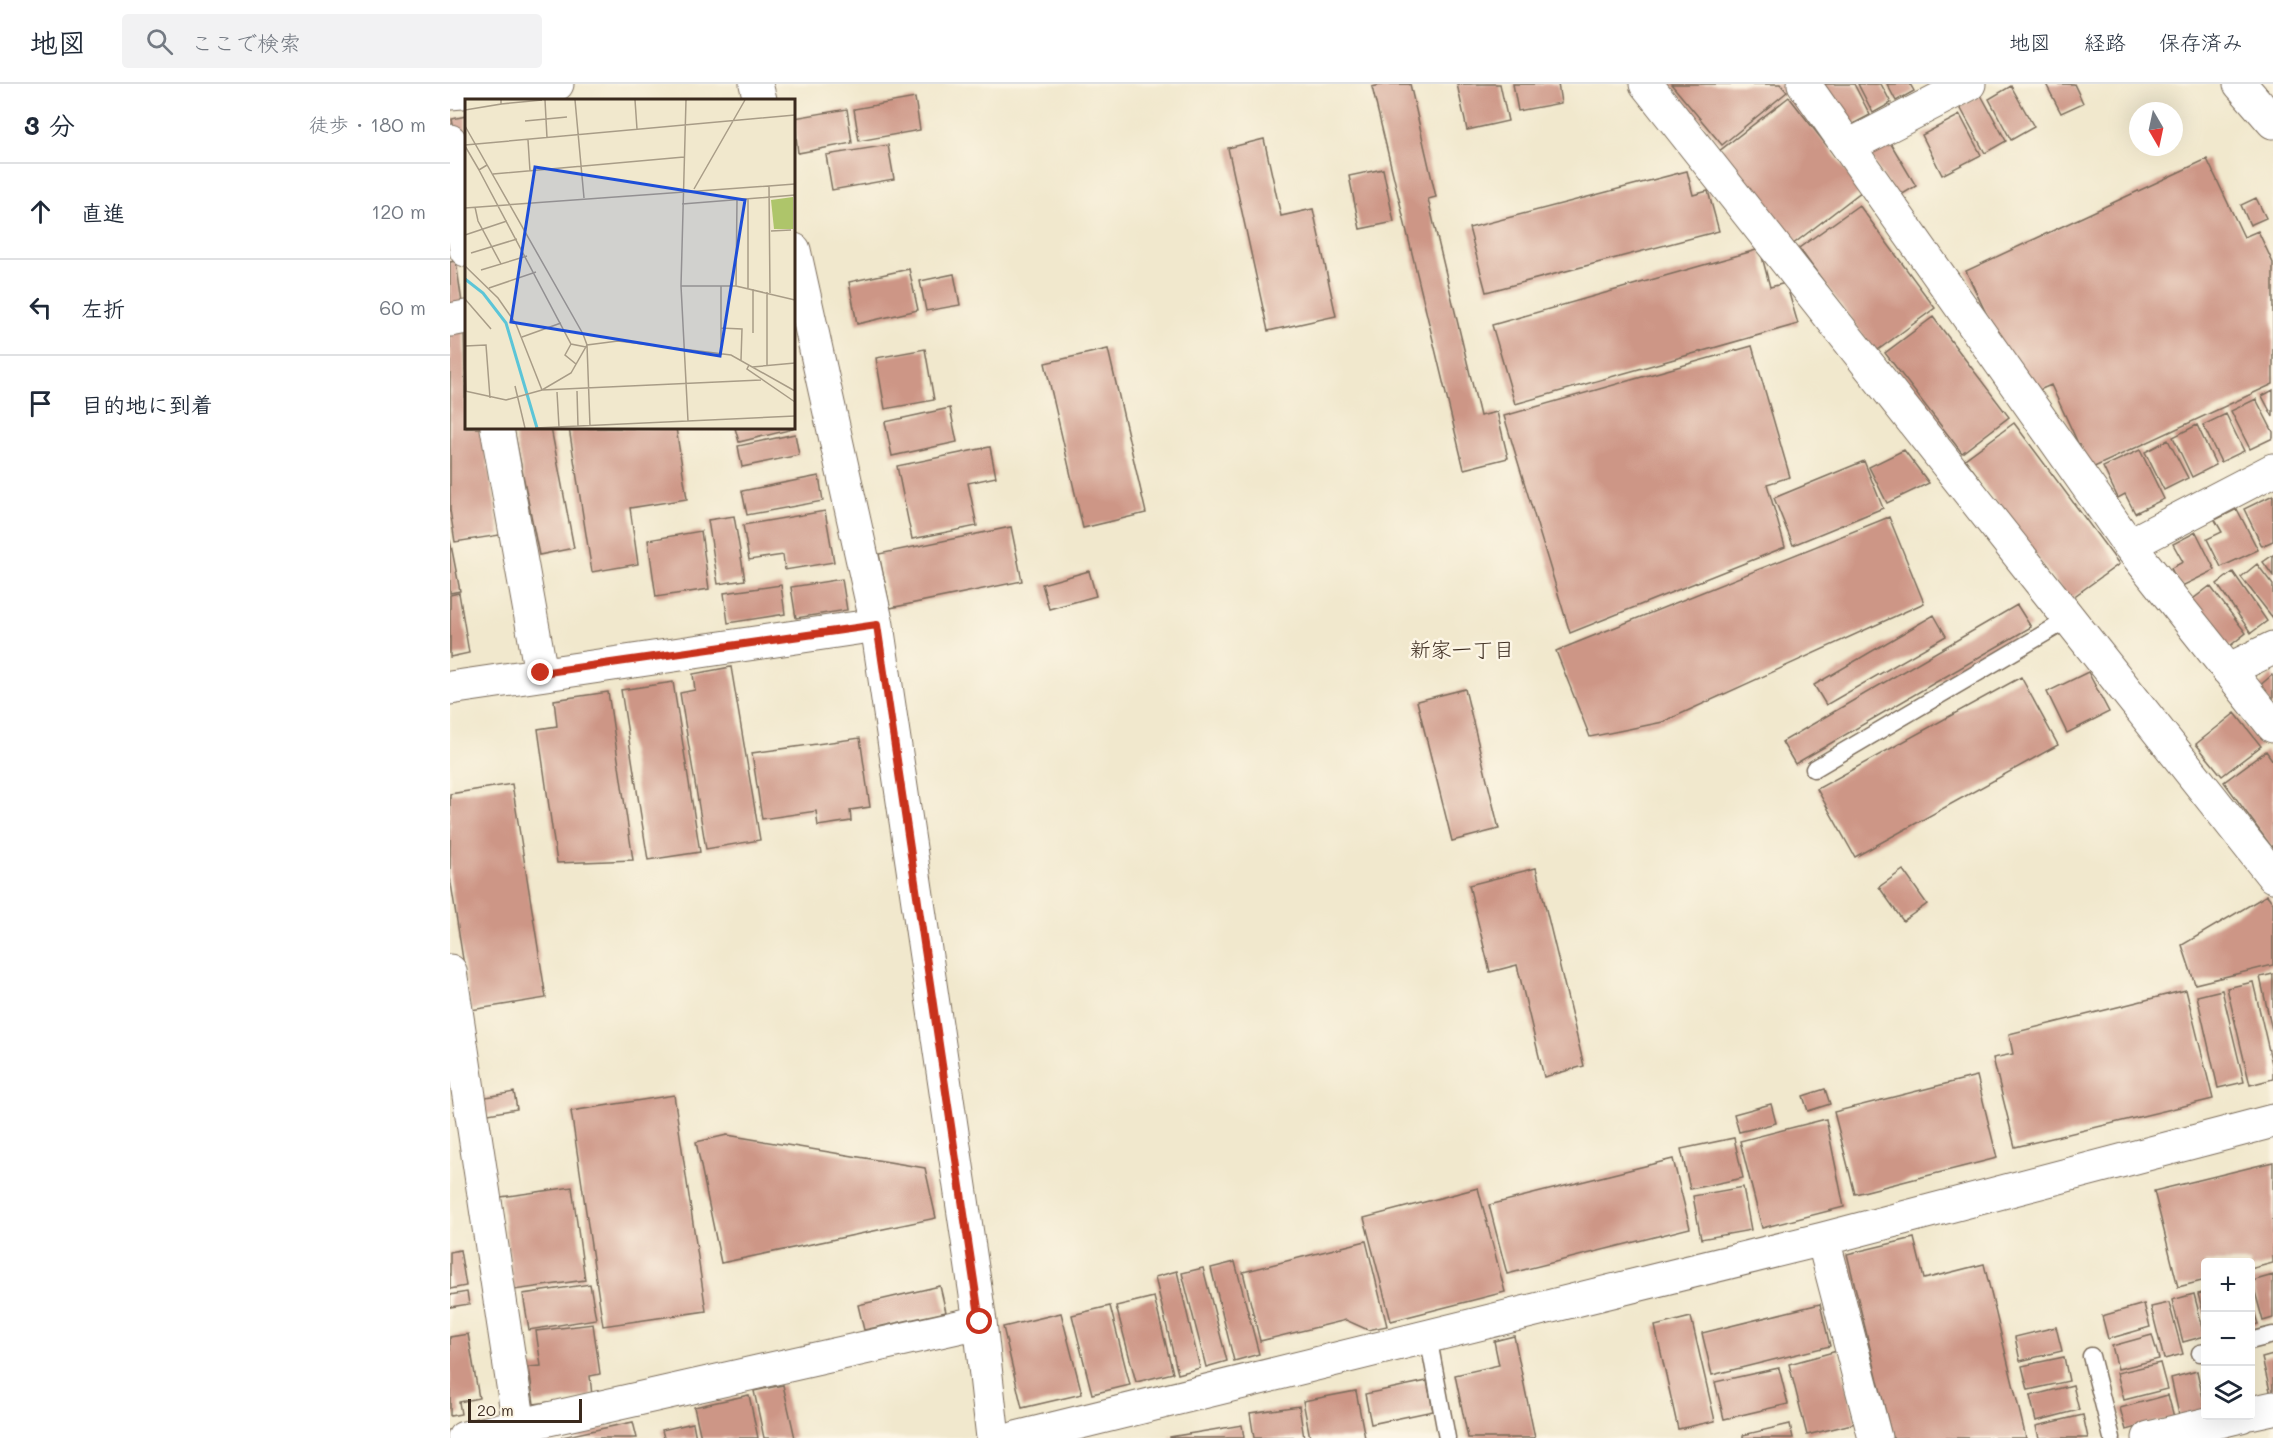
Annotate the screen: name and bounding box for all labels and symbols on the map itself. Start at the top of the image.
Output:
inset map [465,99,795,429]
north arrow [2129,102,2183,156]
district label: 新家一丁目 [1410,635,1515,662]
route end [527,659,553,685]
route start [966,1308,992,1334]
scale bar [468,1396,582,1424]

